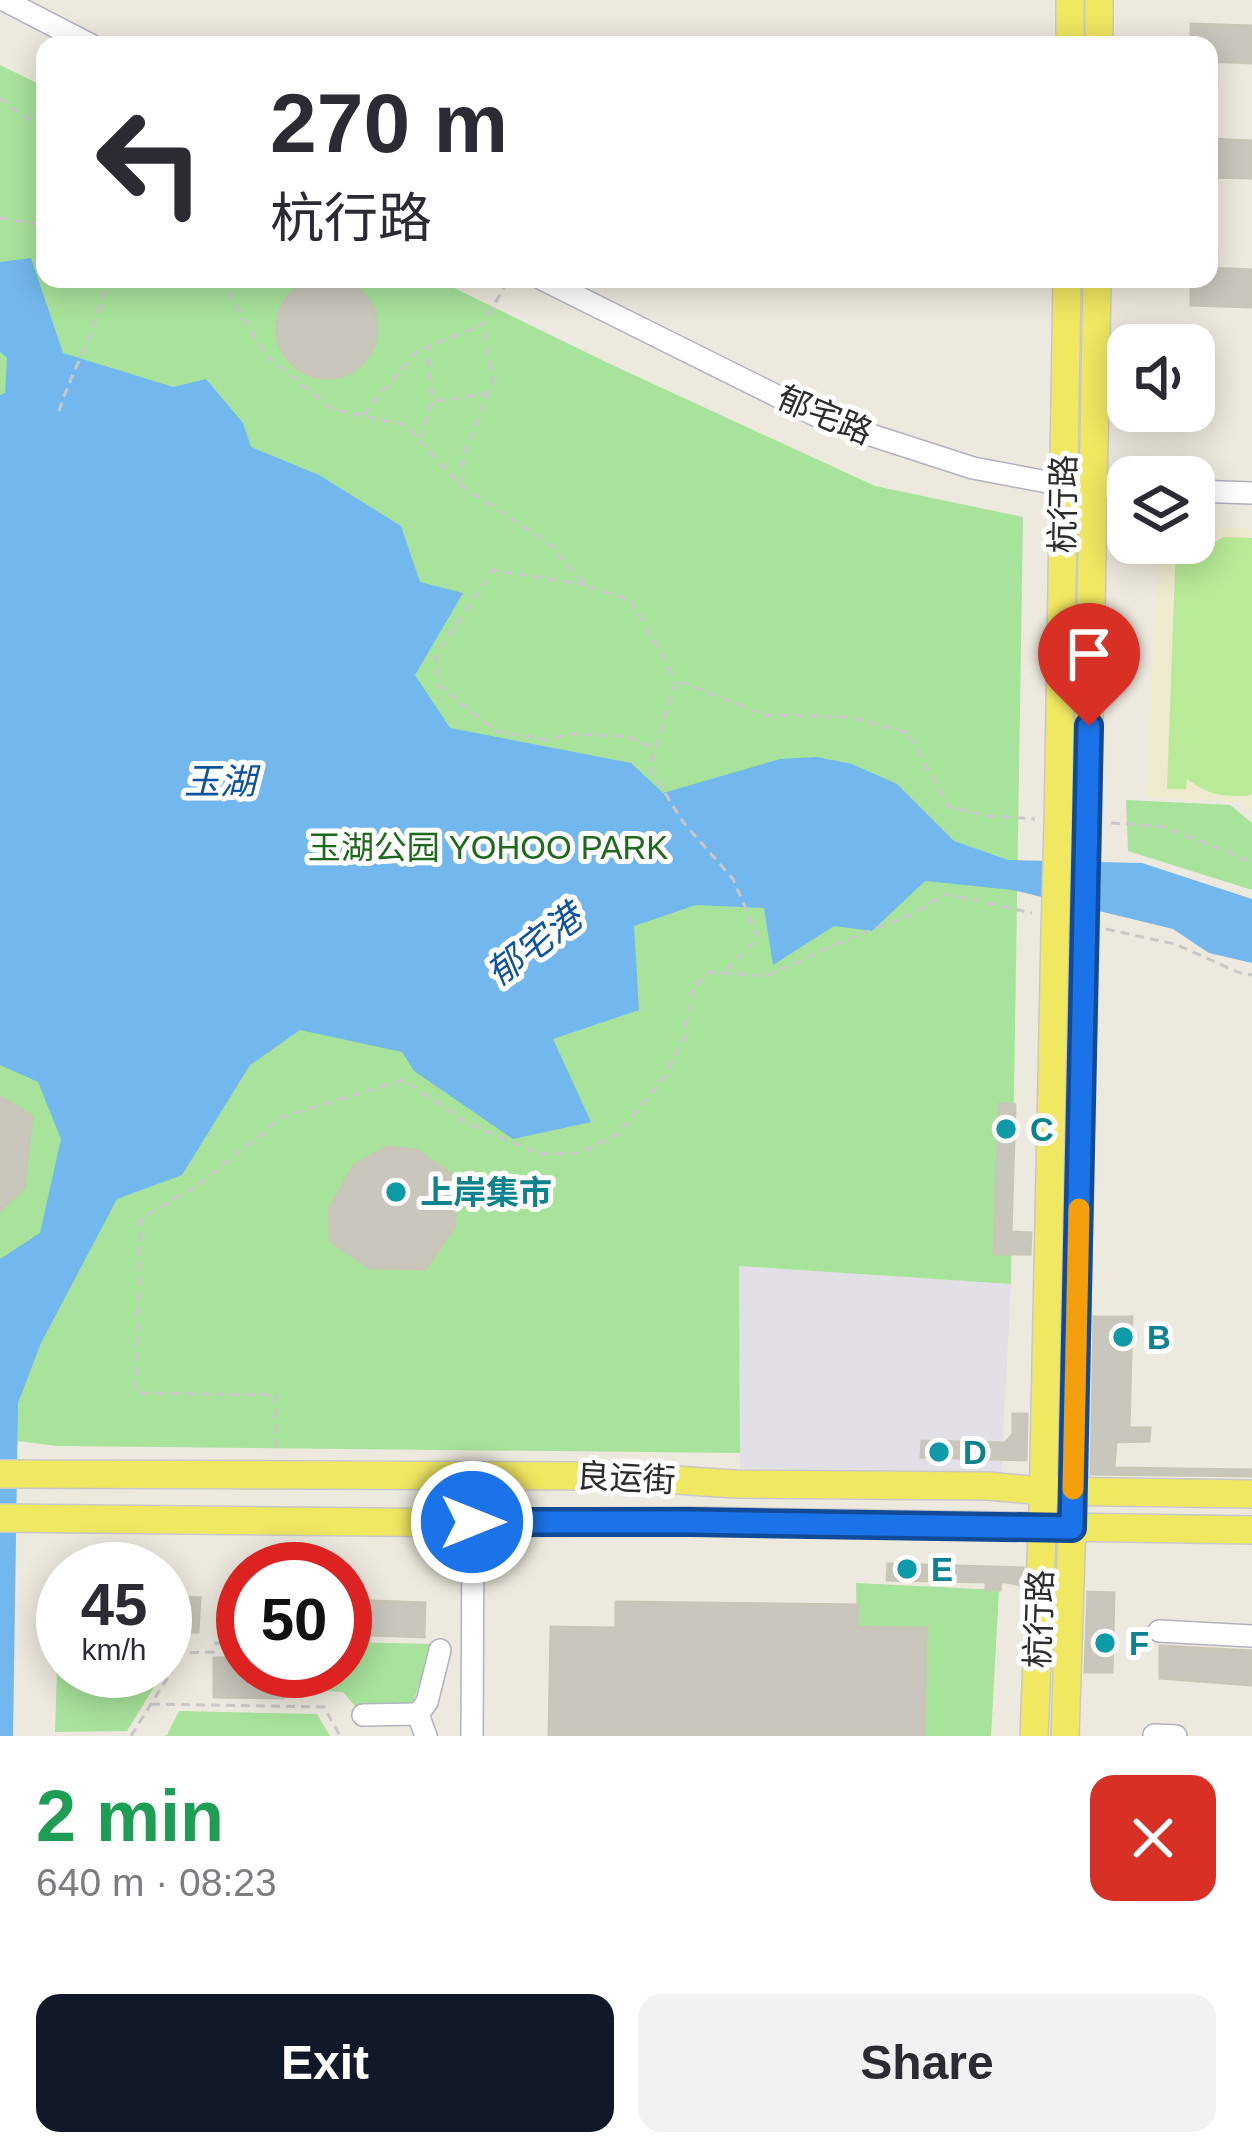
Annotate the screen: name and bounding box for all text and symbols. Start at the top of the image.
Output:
text: 270 m [270,76,508,170]
icon: left [72,84,228,240]
text: 杭行路 [270,188,432,248]
map controls [1107,324,1215,564]
button: sound [1107,324,1215,432]
street label: 郁宅路 [772,379,878,451]
street label: 杭行路 [1044,454,1082,554]
button: layers [1107,456,1215,564]
pin [1038,603,1140,726]
icon: arrive [1056,621,1122,687]
water label: 玉湖 [184,761,261,802]
park label: 玉湖公园 YOHOO PARK [308,829,668,866]
water label: 郁宅港 [479,893,593,994]
place label: C [1030,1111,1054,1148]
marker: C [993,1116,1019,1142]
place label: 上岸集市 [420,1174,552,1211]
marker: 上岸集市 [383,1179,409,1205]
place label: B [1147,1319,1171,1356]
marker: B [1110,1324,1136,1350]
place label: D [963,1434,987,1471]
marker: D [926,1439,952,1465]
street label: 良运街 [576,1457,676,1499]
position arrow [409,1459,535,1585]
speed limit sign: 50 [216,1542,372,1698]
place label: E [931,1551,953,1588]
marker: E [894,1556,920,1582]
street label: 杭行路 [1019,1569,1059,1669]
text: 45 [81,1571,147,1638]
place label: F [1129,1625,1149,1662]
marker: F [1092,1630,1118,1656]
text: km/h [81,1633,147,1666]
button: close [1090,1775,1216,1901]
text: 2 min [36,1776,224,1856]
text: 640 m · 08:23 [36,1861,277,1904]
button: Exit [36,1994,614,2132]
button: Share [638,1994,1216,2132]

